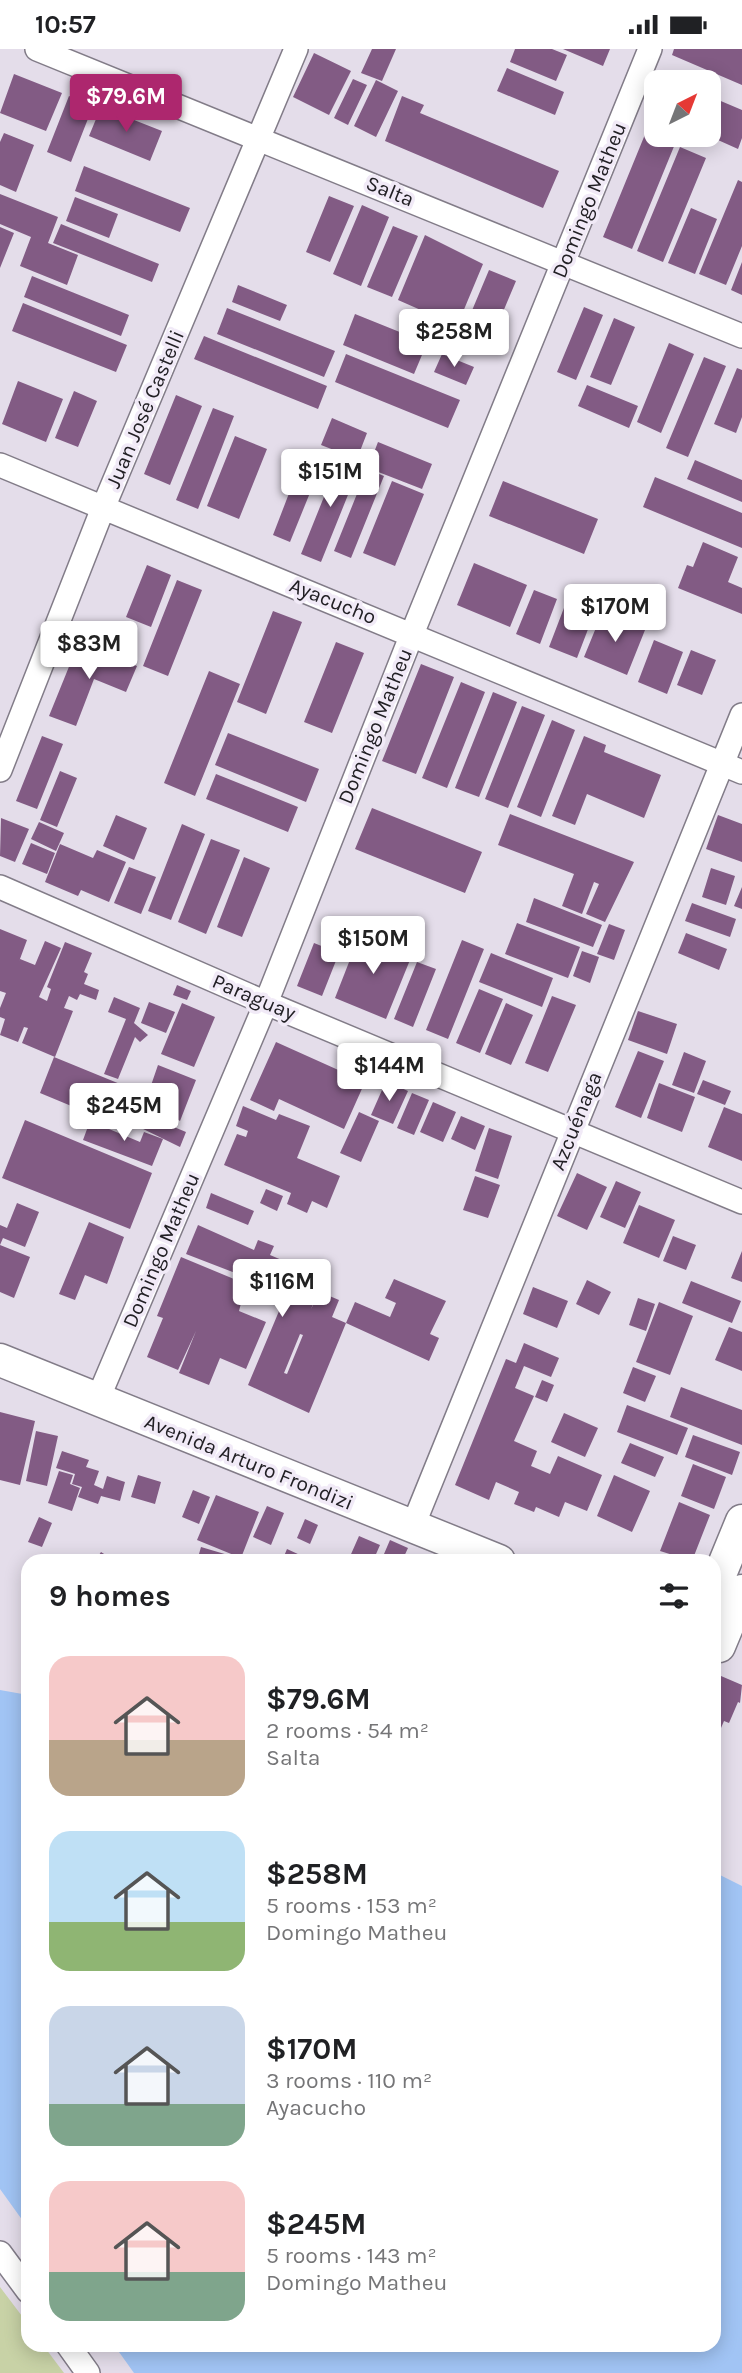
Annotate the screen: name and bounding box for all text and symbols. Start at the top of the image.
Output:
text: 10:57 [35,9,96,40]
north arrow [644,70,721,147]
map controls [644,70,721,147]
pin: $79.6M [69,74,183,134]
text: $79.6M [86,83,166,110]
street label: Domingo Matheu [547,119,631,281]
street label: Salta [363,171,417,211]
pin: $258M [405,309,503,369]
text: $258M [415,318,493,345]
street label: Juan José Castelli [101,326,189,492]
pin: $151M [281,449,379,509]
text: $151M [297,458,363,485]
street label: Ayacucho [286,573,380,629]
pin: $170M [566,585,664,644]
text: $170M [580,593,650,620]
pin: $83M [48,621,130,681]
text: $83M [56,630,122,657]
street label: Domingo Matheu [333,645,417,807]
pin: $150M [324,916,422,976]
text: $150M [337,925,409,952]
street label: Paraguay [209,969,300,1025]
pin: $144M [340,1044,438,1103]
text: $144M [353,1052,425,1079]
street label: Azcuénaga [545,1068,607,1174]
pin: $245M [75,1083,173,1143]
text: $245M [86,1092,162,1119]
street label: Domingo Matheu [118,1169,204,1331]
pin: $116M [233,1259,331,1319]
text: $116M [249,1268,315,1295]
street label: Avenida Arturo Frondizi [141,1409,357,1515]
icon: filters [655,1577,693,1615]
text: 9 homes [49,1578,171,1614]
text: $79.6M [266,1681,371,1717]
icon: home [105,1684,189,1768]
text: 2 rooms · 54 m² [266,1717,429,1744]
text: Salta [266,1744,320,1771]
text: $258M [266,1856,368,1892]
icon: home [105,1859,189,1943]
text: 5 rooms · 153 m² [266,1892,437,1919]
text: Domingo Matheu [266,1919,447,1946]
text: $170M [266,2031,358,2067]
icon: home [105,2034,189,2118]
text: 3 rooms · 110 m² [266,2067,432,2094]
text: Ayacucho [266,2094,366,2121]
text: $245M [266,2206,366,2242]
icon: home [105,2209,189,2293]
text: 5 rooms · 143 m² [266,2242,437,2269]
text: Domingo Matheu [266,2269,447,2296]

